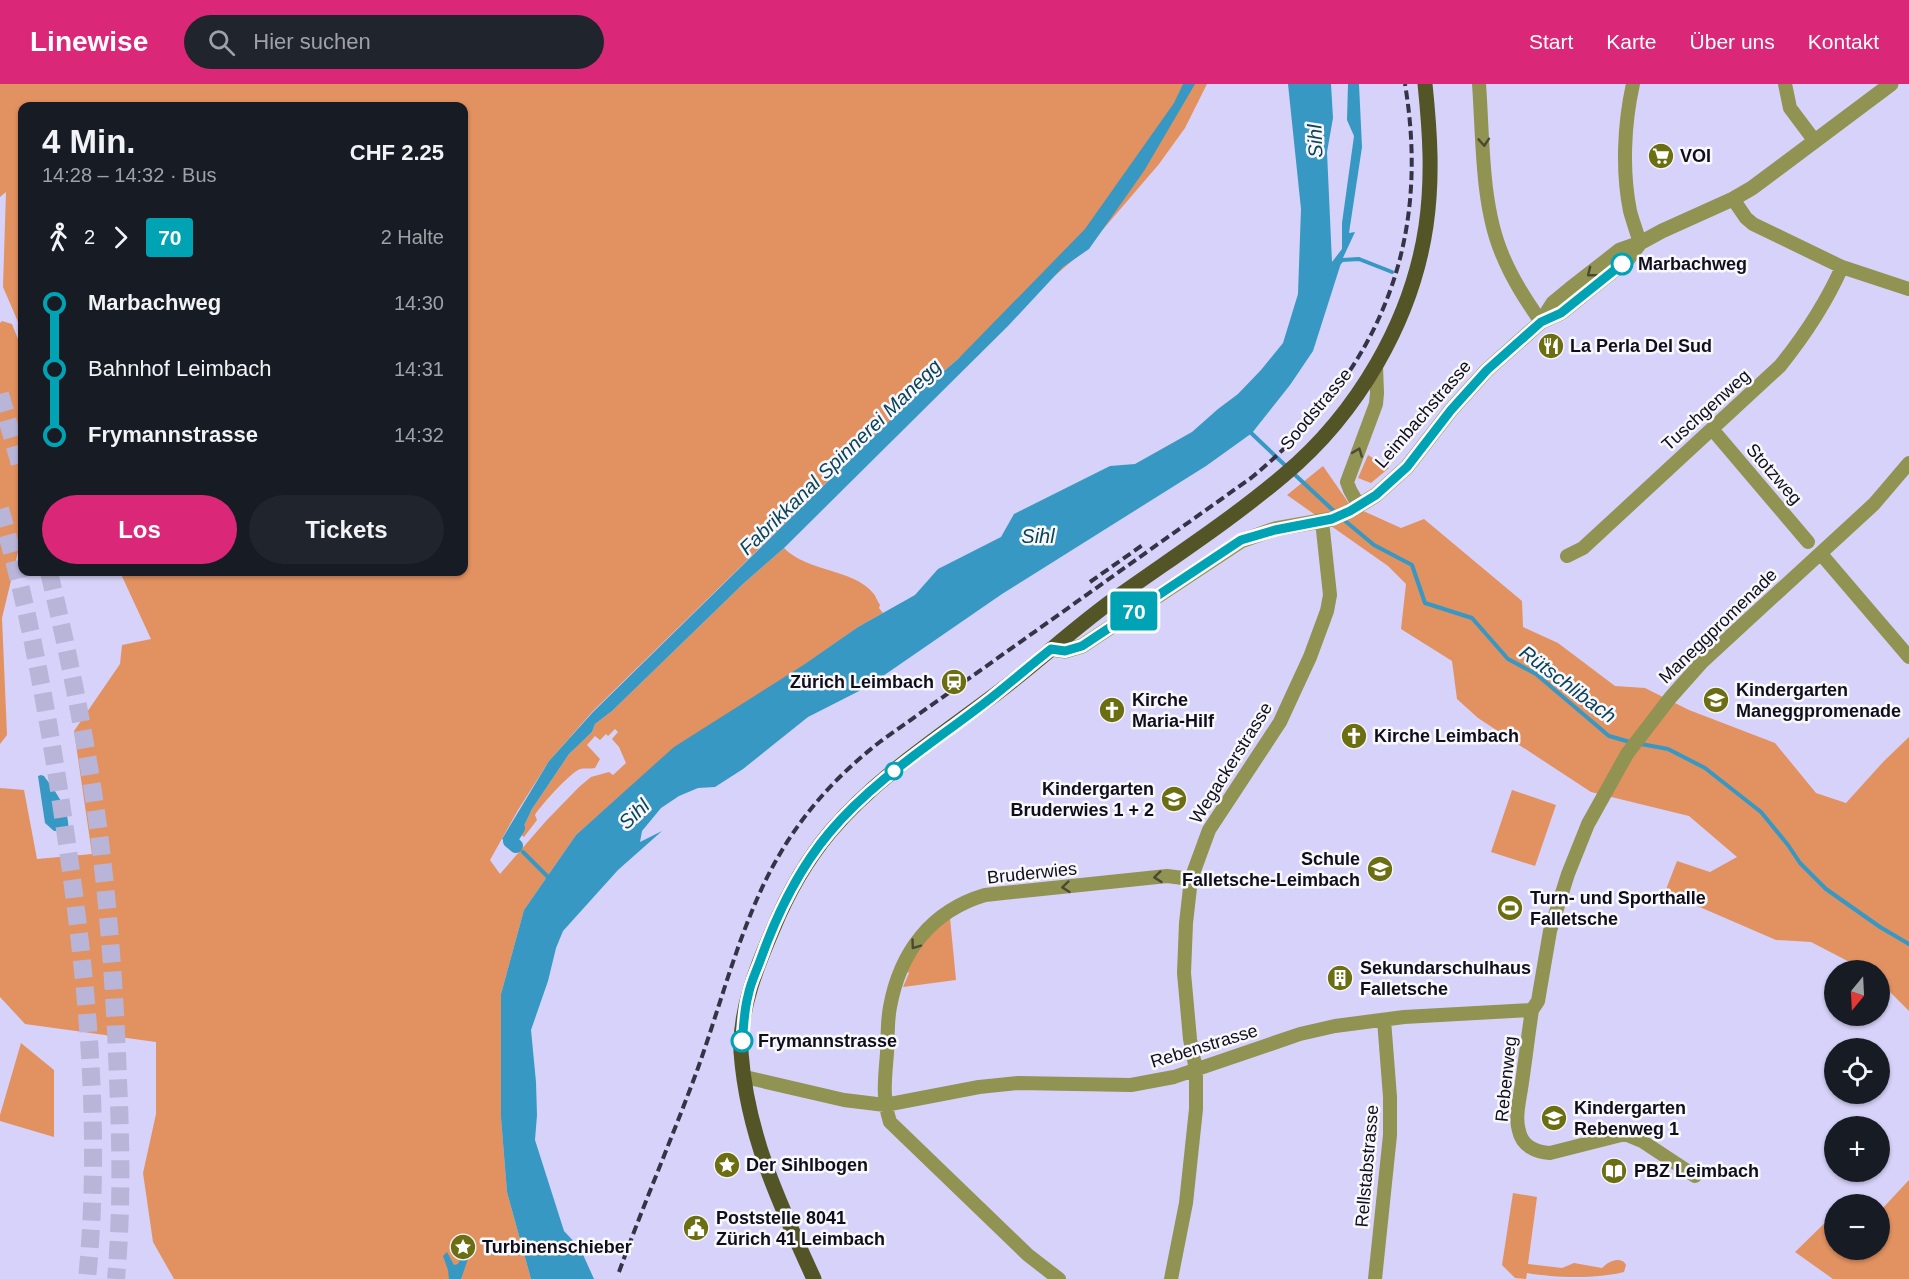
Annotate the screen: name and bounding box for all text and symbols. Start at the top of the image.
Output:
search box [184,15,604,69]
text: Linewise [30,26,148,57]
icon: search [205,26,238,59]
text: Hier suchen [253,29,371,54]
text: Start [1529,30,1573,53]
text: Karte [1606,30,1657,53]
text: Über uns [1690,30,1775,53]
text: Kontakt [1808,30,1879,53]
text: 4 Min. [42,123,136,160]
water label: Sihl [1303,123,1327,158]
one-way arrow [1477,138,1490,147]
text: CHF 2.25 [350,140,444,165]
supermarket icon: VOI [1646,141,1676,171]
place label: VOI [1680,146,1711,166]
text: 14:28 – 14:32 · Bus [42,164,217,186]
icon: walk [42,221,75,254]
icon: forward [104,221,137,254]
text: 2 [84,226,95,248]
text: 70 [158,226,181,249]
text: 2 Halte [381,226,444,248]
marker: Marbachweg [1611,253,1633,275]
place label: Marbachweg [1638,254,1747,274]
one-way arrow [1587,265,1598,276]
text: Marbachweg [88,290,221,315]
text: 14:30 [394,292,444,314]
restaurant icon: La Perla Del Sud [1536,331,1566,361]
place label: La Perla Del Sud [1570,336,1712,356]
water label: Fabrikkanal Spinnerei Manegg [735,355,945,559]
text: Bahnhof Leimbach [88,356,271,381]
street label: Leimbachstrasse [1371,356,1475,472]
text: 14:31 [394,358,444,380]
street label: Soodstrasse [1276,364,1356,454]
street label: Tuschgenweg [1658,365,1754,455]
text: Frymannstrasse [88,422,258,447]
text: 14:32 [394,424,444,446]
street label: Stotzweg [1742,439,1806,509]
one-way arrow [1350,447,1363,458]
button: Los [42,495,237,564]
button: Tickets [249,495,444,564]
water label: Sihl [1021,525,1055,547]
street label: Maneggpromenade [1655,565,1781,687]
line badge: 70 [1107,592,1161,630]
text: 70 [1122,600,1146,623]
water label: Rütschlibach [1516,641,1620,727]
station icon: Zürich Leimbach [939,667,969,697]
place label: Zürich Leimbach [790,672,934,692]
place label: Kindergarten Maneggpromenade [1736,680,1901,721]
school or university icon: Kindergarten Maneggpromenade [1701,685,1731,715]
place label: Kirche Maria-Hilf [1132,690,1215,731]
church icon: Kirche Maria-Hilf [1097,695,1127,725]
street label: Wegackerstrasse [1186,699,1276,827]
church icon: Kirche Leimbach [1339,721,1369,751]
place label: Kirche Leimbach [1374,726,1519,746]
unlabelled marker [885,762,903,780]
place label: Kindergarten Bruderwies 1 + 2 [1010,779,1154,820]
school or university icon: Kindergarten Bruderwies 1 + 2 [1159,784,1189,814]
water label: Sihl [614,794,654,833]
place label: Schule Falletsche-Leimbach [1182,849,1360,890]
school or university icon: Schule Falletsche-Leimbach [1365,854,1395,884]
street label: Bruderwies [986,858,1078,888]
one-way arrow [1153,870,1162,883]
one-way arrow [1062,880,1071,893]
place label: Turn- und Sporthalle Falletsche [1530,888,1706,929]
sports icon: Turn- und Sporthalle Falletsche [1495,893,1525,923]
one-way arrow [911,939,922,950]
place label: Sekundarschulhaus Falletsche [1360,958,1531,999]
north arrow [1824,960,1890,1026]
map controls [1824,960,1890,1260]
building icon: Sekundarschulhaus Falletsche [1325,963,1355,993]
street label: Rebenstrasse [1148,1020,1260,1072]
marker: Frymannstrasse [731,1030,753,1052]
place label: Frymannstrasse [758,1031,897,1051]
street label: Rebenweg [1492,1035,1520,1123]
button: locate [1824,1038,1890,1104]
place label: Kindergarten Rebenweg 1 [1574,1098,1686,1139]
school or university icon: Kindergarten Rebenweg 1 [1539,1103,1569,1133]
street label: Rellstabstrasse [1352,1104,1382,1228]
button: + [1824,1116,1890,1182]
place icon: Der Sihlbogen [712,1150,742,1180]
place label: Der Sihlbogen [746,1155,868,1175]
library icon: PBZ Leimbach [1599,1156,1629,1186]
place label: PBZ Leimbach [1634,1161,1759,1181]
button: − [1824,1194,1890,1260]
place label: Poststelle 8041 Zürich 41 Leimbach [716,1208,885,1249]
public building icon: Poststelle 8041 Zürich 41 Leimbach [681,1213,711,1243]
place icon: Turbinenschieber [448,1232,478,1262]
place label: Turbinenschieber [482,1237,632,1257]

